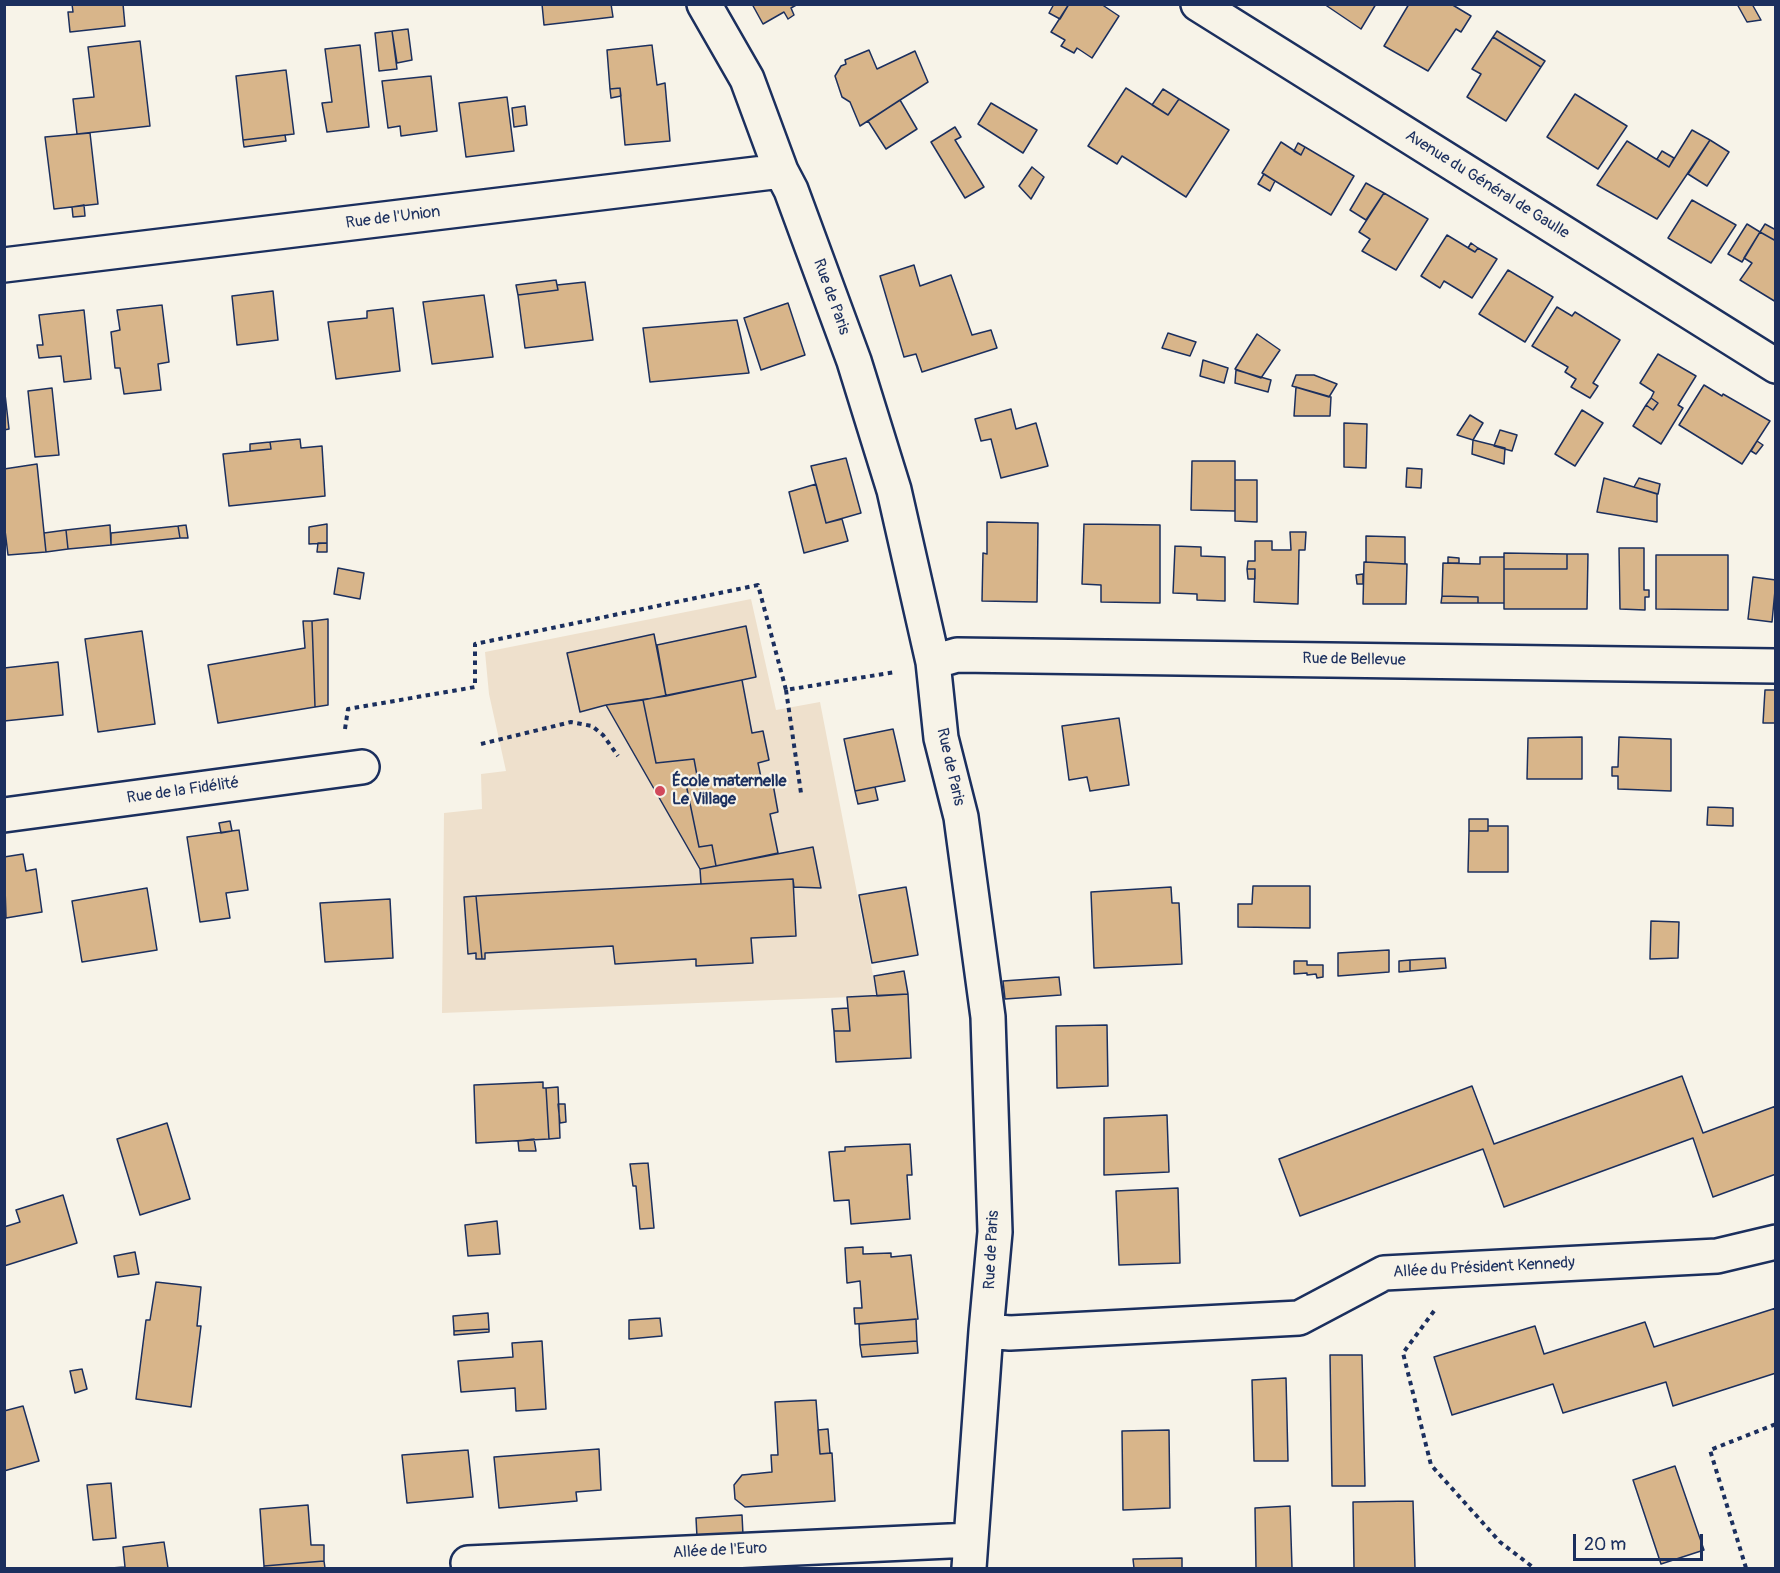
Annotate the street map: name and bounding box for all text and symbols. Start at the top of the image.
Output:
street label: Avenue du Général de Gaulle [1401,127,1573,243]
street label: Rue de l'Union [345,203,441,233]
street label: Rue de Paris [808,256,854,338]
street label: Rue de Bellevue [1302,649,1406,671]
street label: Rue de Paris [932,726,968,808]
place label: École maternelle Le Village [672,772,787,810]
street label: Rue de la Fidélité [126,774,240,808]
marker: École maternelle Le Village [653,784,667,798]
street label: Rue de Paris [980,1210,1004,1290]
street label: Allée du Président Kennedy [1393,1254,1575,1282]
scale bar [1576,1522,1706,1560]
text: 20 m [1584,1533,1626,1556]
street label: Allée de l'Euro [672,1539,768,1563]

